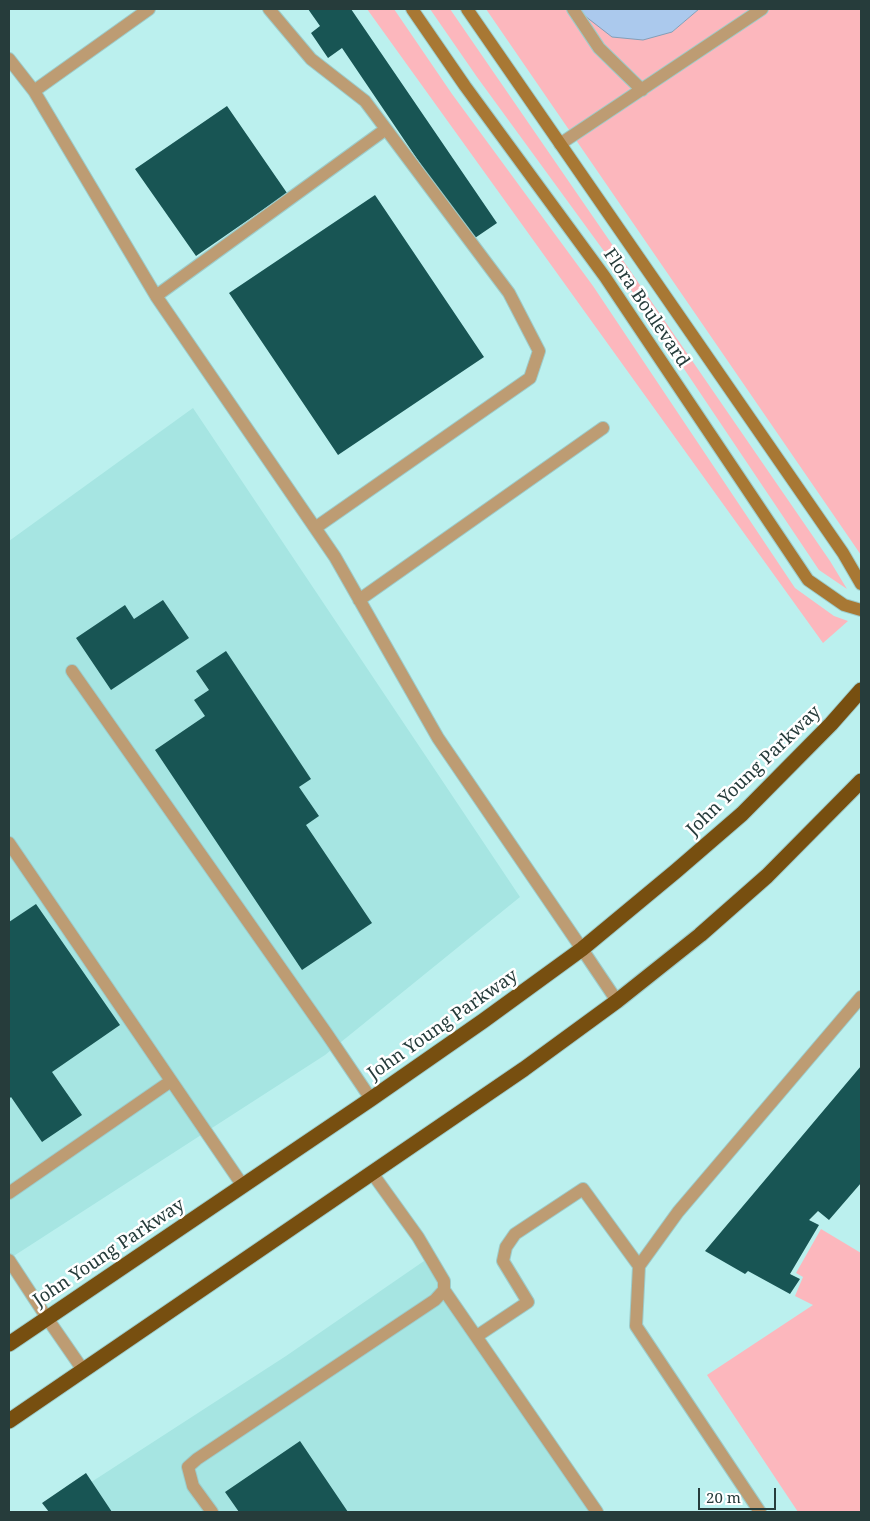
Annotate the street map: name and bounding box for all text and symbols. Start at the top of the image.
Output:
street label: Flora Boulevard [598,245,694,371]
street label: John Young Parkway [683,701,825,841]
street label: John Young Parkway [364,965,522,1085]
street label: John Young Parkway [29,1194,189,1312]
scale bar [700,1478,778,1510]
text: 20 m [706,1487,741,1507]

